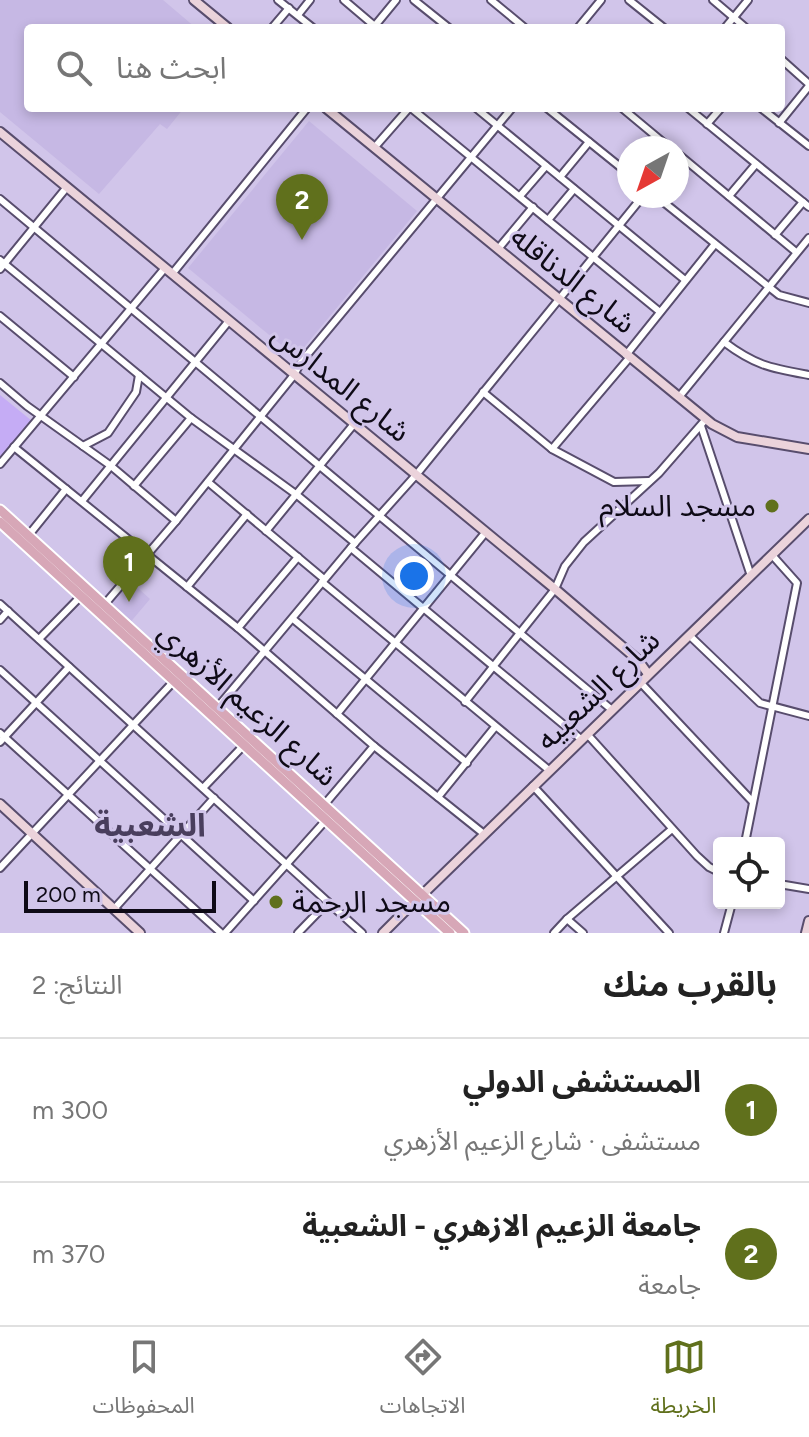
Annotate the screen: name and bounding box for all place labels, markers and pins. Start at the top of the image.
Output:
pin: 2 [276,174,328,240]
place label: مسجد السلام [599,487,756,528]
marker: مسجد السلام [763,497,781,515]
pin: 1 [103,536,155,602]
place label: مسجد الرحمة [292,883,451,920]
marker: مسجد الرحمة [267,893,285,911]

